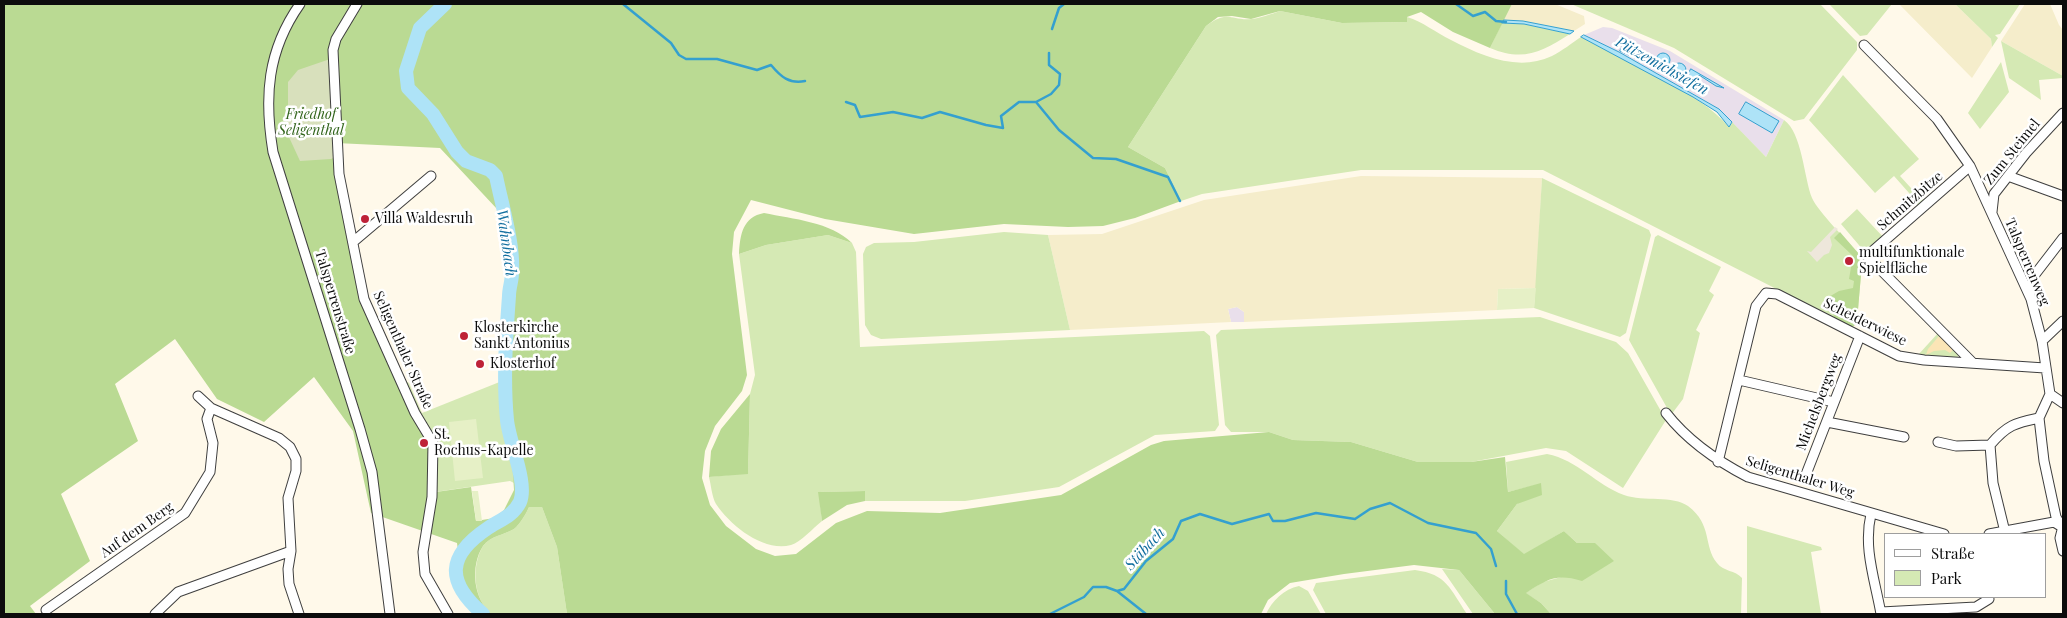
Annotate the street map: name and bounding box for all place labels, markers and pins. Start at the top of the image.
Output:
place label: Villa Waldesruh [375,211,473,227]
marker: Villa Waldesruh [359,213,371,225]
place label: multifunktionale Spielfläche [1859,245,1964,278]
marker: multifunktionale Spielfläche [1843,255,1855,267]
place label: Klosterkirche Sankt Antonius [474,320,570,352]
marker: Klosterkirche Sankt Antonius [458,330,470,342]
place label: Klosterhof [490,356,556,372]
marker: Klosterhof [474,358,486,370]
place label: St. Rochus-Kapelle [434,427,533,460]
marker: St. Rochus-Kapelle [418,437,430,449]

